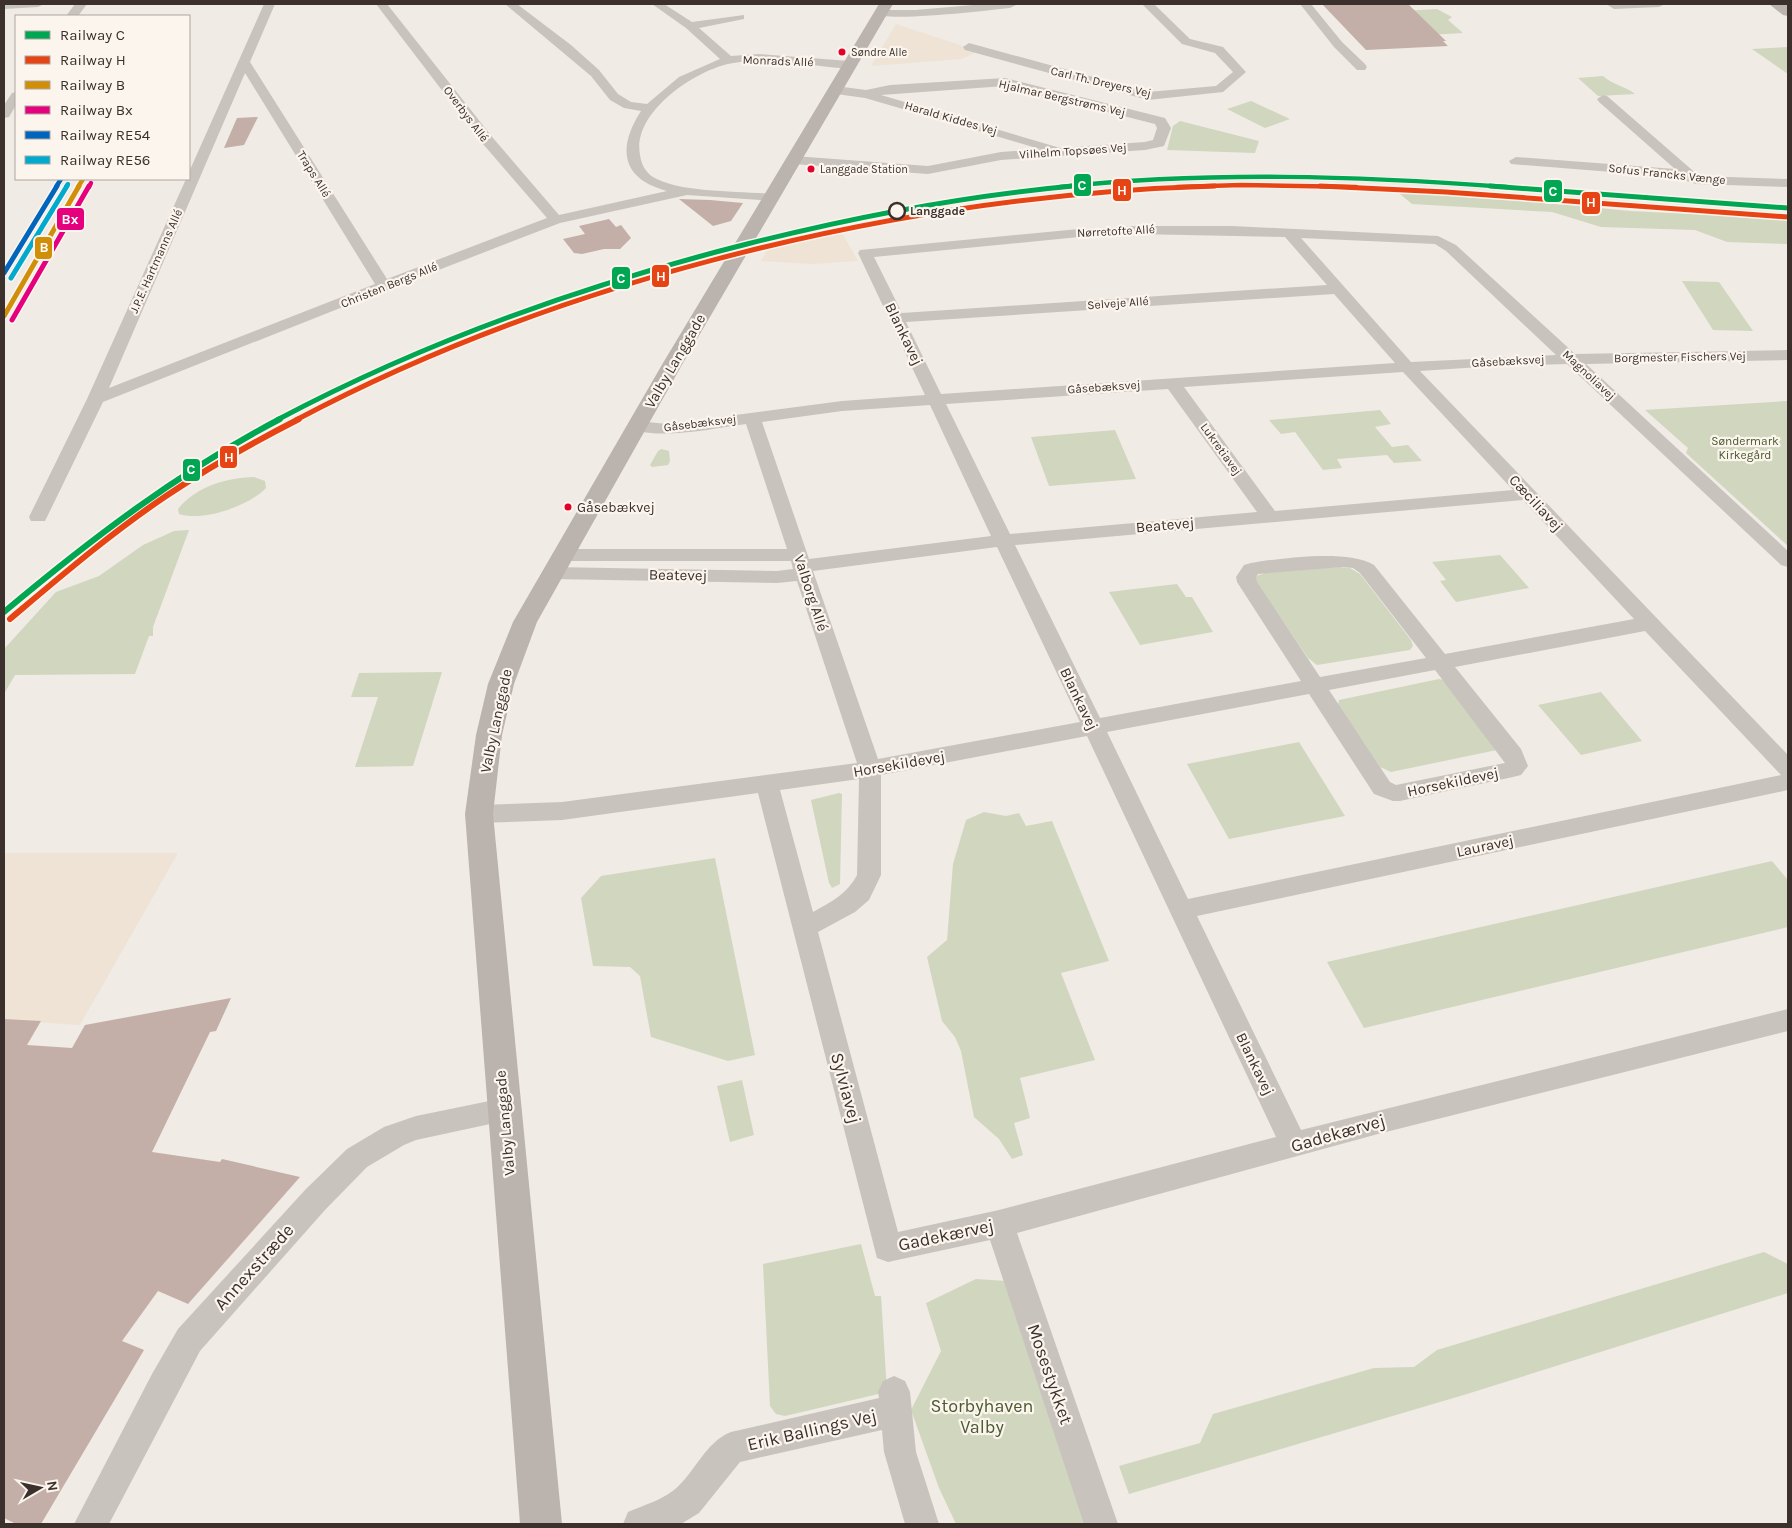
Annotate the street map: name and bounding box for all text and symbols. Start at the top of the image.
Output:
legend [15,15,190,180]
text: Railway C [60,26,125,44]
place label: Søndre Alle [851,46,908,59]
marker: Søndre Alle [837,47,847,57]
text: Railway H [60,51,126,69]
street label: Monrads Allé [742,53,814,69]
street label: Carl Th. Dreyers Vej [1049,64,1153,100]
text: Railway B [60,76,125,94]
street label: Hjalmar Bergstrøms Vej [997,77,1127,119]
street label: Overbys Allé [441,83,491,145]
street label: Harald Kiddes Vej [903,98,999,138]
text: Railway Bx [60,101,133,119]
text: Railway RE54 [60,126,151,144]
street label: Vilhelm Topsøes Vej [1019,140,1127,162]
street label: Traps Allé [294,148,334,200]
text: Railway RE56 [60,151,150,169]
street label: Sofus Francks Vænge [1608,161,1726,187]
place label: Langgade Station [820,163,908,176]
marker: Langgade Station [806,164,816,174]
line badge: C [1073,173,1092,197]
text: C [1078,177,1087,194]
line badge: H [1112,178,1132,202]
line badge: C [1543,179,1563,203]
text: H [1117,182,1127,199]
text: C [1549,183,1558,200]
line badge: H [1581,191,1601,215]
text: H [1586,194,1596,211]
marker: Langgade [888,202,906,220]
place label: Langgade [910,204,965,218]
line badge: Bx [56,207,85,231]
street label: J.P.E. Hartmanns Allé [127,207,185,315]
text: Bx [62,211,79,228]
street label: Nørretofte Allé [1077,222,1155,240]
line badge: B [34,236,53,260]
text: B [39,239,49,256]
street label: Christen Bergs Allé [339,259,439,311]
line badge: H [651,264,670,288]
line badge: C [611,266,631,290]
text: H [656,268,666,285]
text: C [617,270,626,287]
street label: Selveje Allé [1087,294,1149,312]
street label: Blankavej [881,300,927,368]
street label: Valby Langgade [641,311,709,411]
street label: Magnoliavej [1560,347,1618,403]
street label: Borgmester Fischers Vej [1614,349,1746,365]
street label: Gåsebæksvej [1471,352,1545,370]
street label: Gåsebæksvej [1067,377,1141,397]
street label: Gåsebæksvej [663,412,737,434]
street label: Lukretiavej [1197,420,1245,478]
park label: Søndermark Kirkegård [1711,434,1779,462]
line badge: H [219,445,238,469]
text: H [224,449,234,466]
line badge: C [182,458,201,482]
text: C [187,461,196,478]
street label: Cæciliavej [1505,471,1567,535]
place label: Gåsebækvej [577,499,655,516]
marker: Gåsebækvej [563,502,573,512]
street label: Beatevej [1135,513,1195,537]
street label: Valborg Allé [790,552,832,634]
street label: Beatevej [649,565,707,585]
street label: Blankavej [1056,665,1102,733]
street label: Valby Langgade [476,667,516,775]
street label: Horsekildevej [852,747,946,781]
street label: Horsekildevej [1406,764,1500,800]
street label: Lauravej [1455,831,1515,861]
street label: Blankavej [1232,1030,1278,1098]
street label: Sylviavej [826,1050,866,1126]
street label: Valby Langgade [491,1069,519,1177]
street label: Gadekærvej [1288,1109,1388,1157]
street label: Gadekærvej [896,1214,996,1256]
street label: Annexstræde [210,1219,298,1315]
street label: Mosestykket [1023,1321,1078,1427]
park label: Storbyhaven Valby [931,1395,1033,1438]
street label: Erik Ballings Vej [745,1404,879,1456]
north arrow [15,1463,65,1513]
text: N [43,1480,62,1492]

